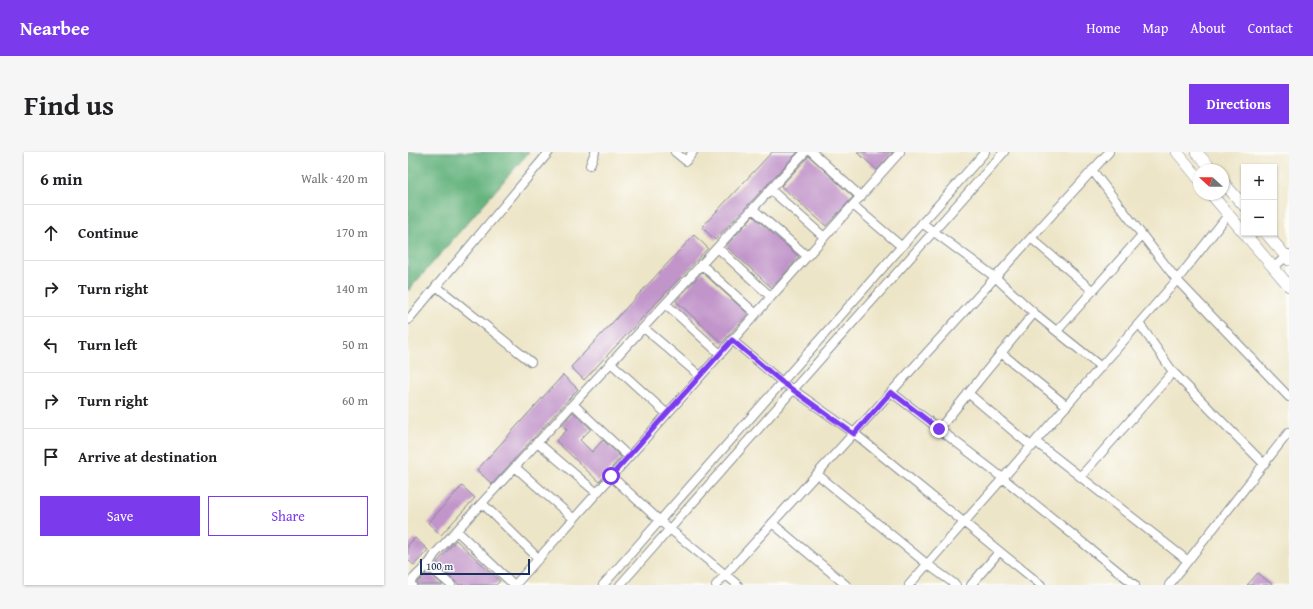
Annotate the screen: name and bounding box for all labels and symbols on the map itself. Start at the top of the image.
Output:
north arrow [1193,164,1229,200]
route end [930,420,948,438]
route start [602,467,620,485]
scale bar [420,557,530,576]

